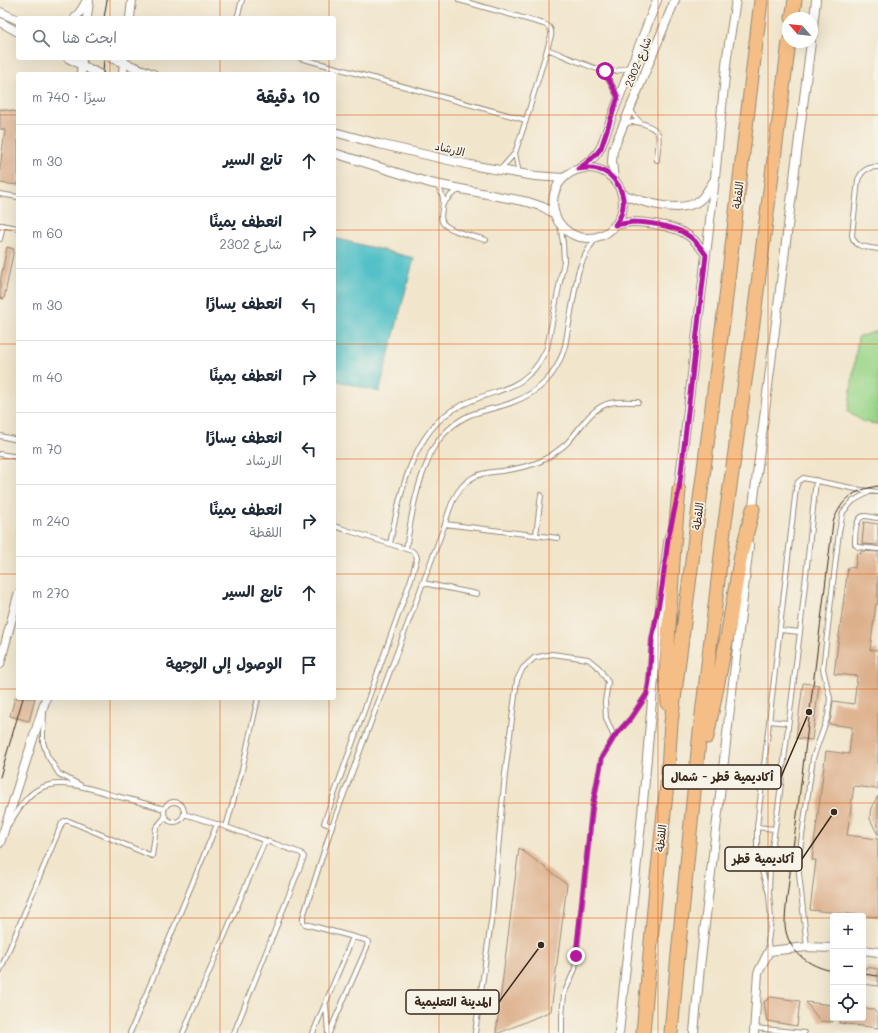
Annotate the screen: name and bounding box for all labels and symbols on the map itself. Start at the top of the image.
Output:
north arrow [782,12,818,48]
street label: شارع 2302 [621,35,656,90]
route start [596,62,614,80]
street label: الارشاد [434,138,467,159]
street label: اللقطة [728,180,747,210]
street label: اللقطة [688,501,707,531]
callout: أكاديمية قطر - شمال [663,765,781,789]
text: أكاديمية قطر - شمال [671,768,774,784]
street label: اللقطة [652,823,669,852]
callout: أكاديمية قطر [725,847,802,871]
text: أكاديمية قطر [731,850,795,866]
route end [567,947,585,965]
callout: المدينة التعليمية [406,990,499,1014]
text: المدينة التعليمية [414,993,492,1009]

